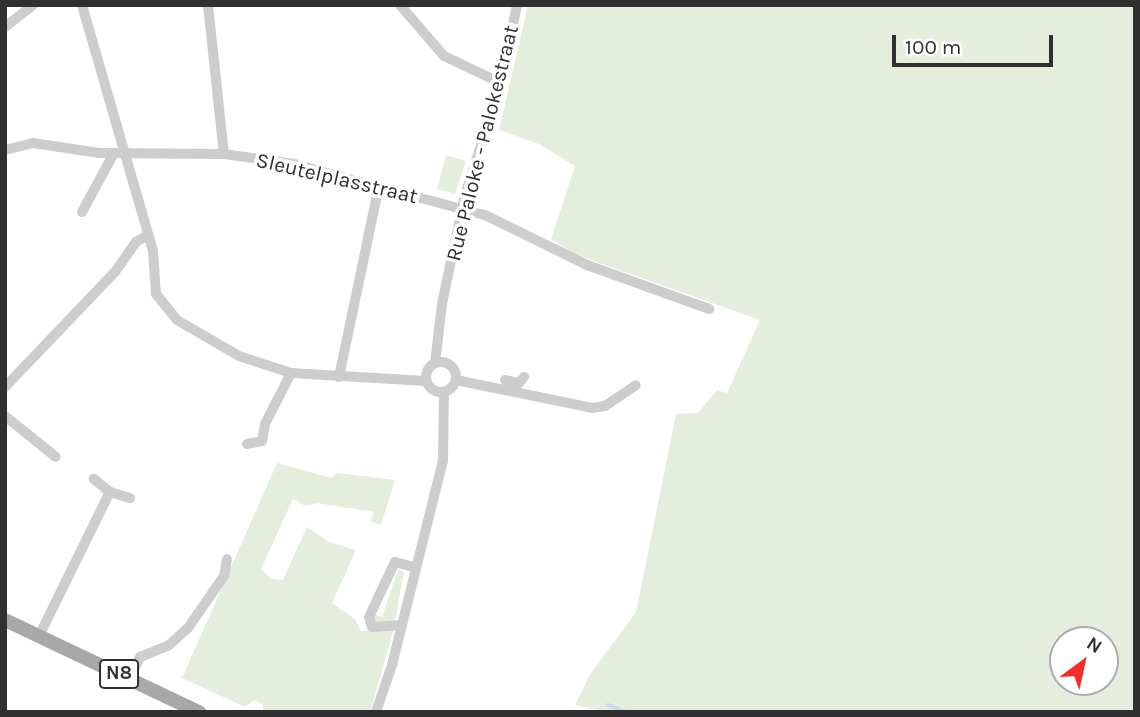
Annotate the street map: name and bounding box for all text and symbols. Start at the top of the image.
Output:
scale bar [895,21,1056,65]
street label: Rue Paloke - Palokestraat [440,22,524,264]
text: 100 m [905,35,962,59]
street label: Sleutelplasstraat [254,147,420,209]
north arrow [1049,626,1119,696]
text: N [1083,632,1106,658]
road number: N8 [98,659,140,690]

